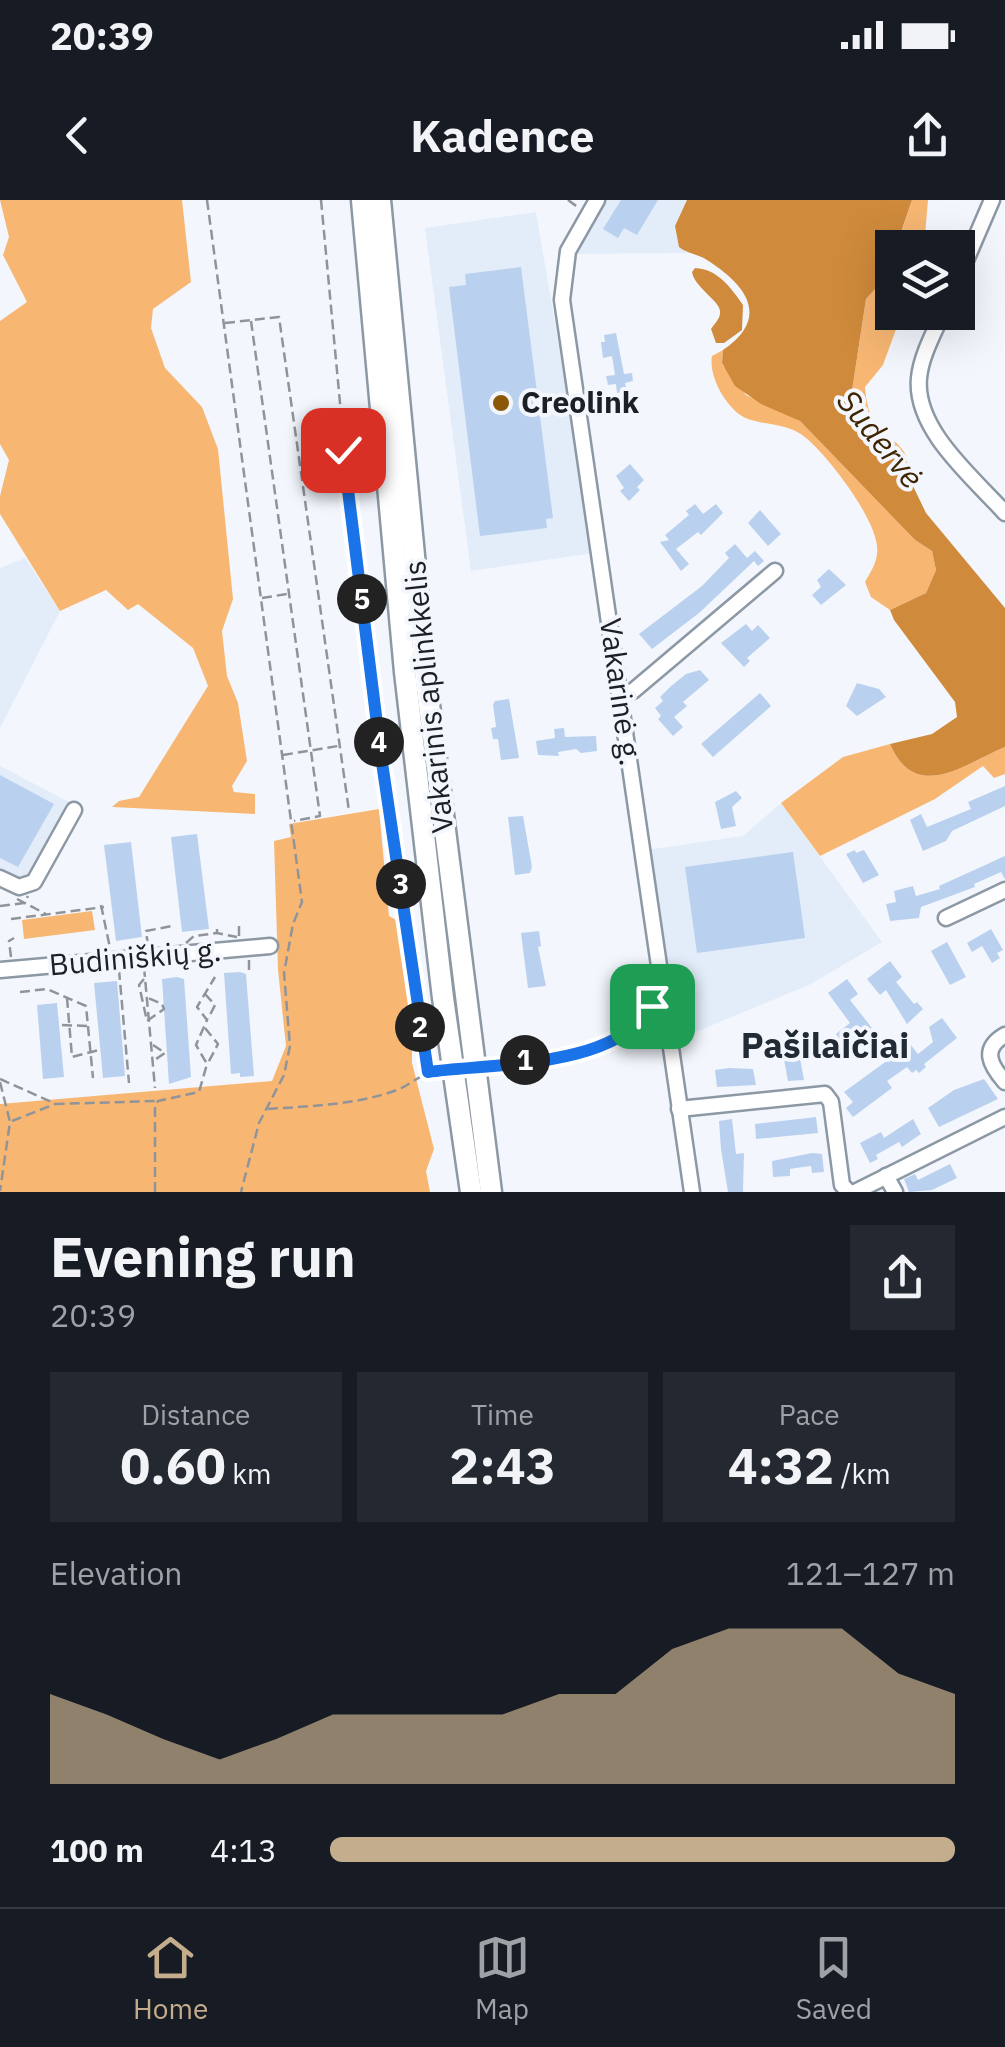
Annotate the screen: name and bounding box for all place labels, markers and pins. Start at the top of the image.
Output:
place label: Creolink [521,382,640,421]
marker: Creolink [490,392,512,414]
pin [301,408,386,493]
pin: 5 [337,574,387,624]
pin: 4 [354,717,404,767]
pin: 3 [376,859,426,909]
pin [610,964,695,1049]
pin: 2 [395,1002,445,1052]
pin: 1 [500,1035,550,1085]

